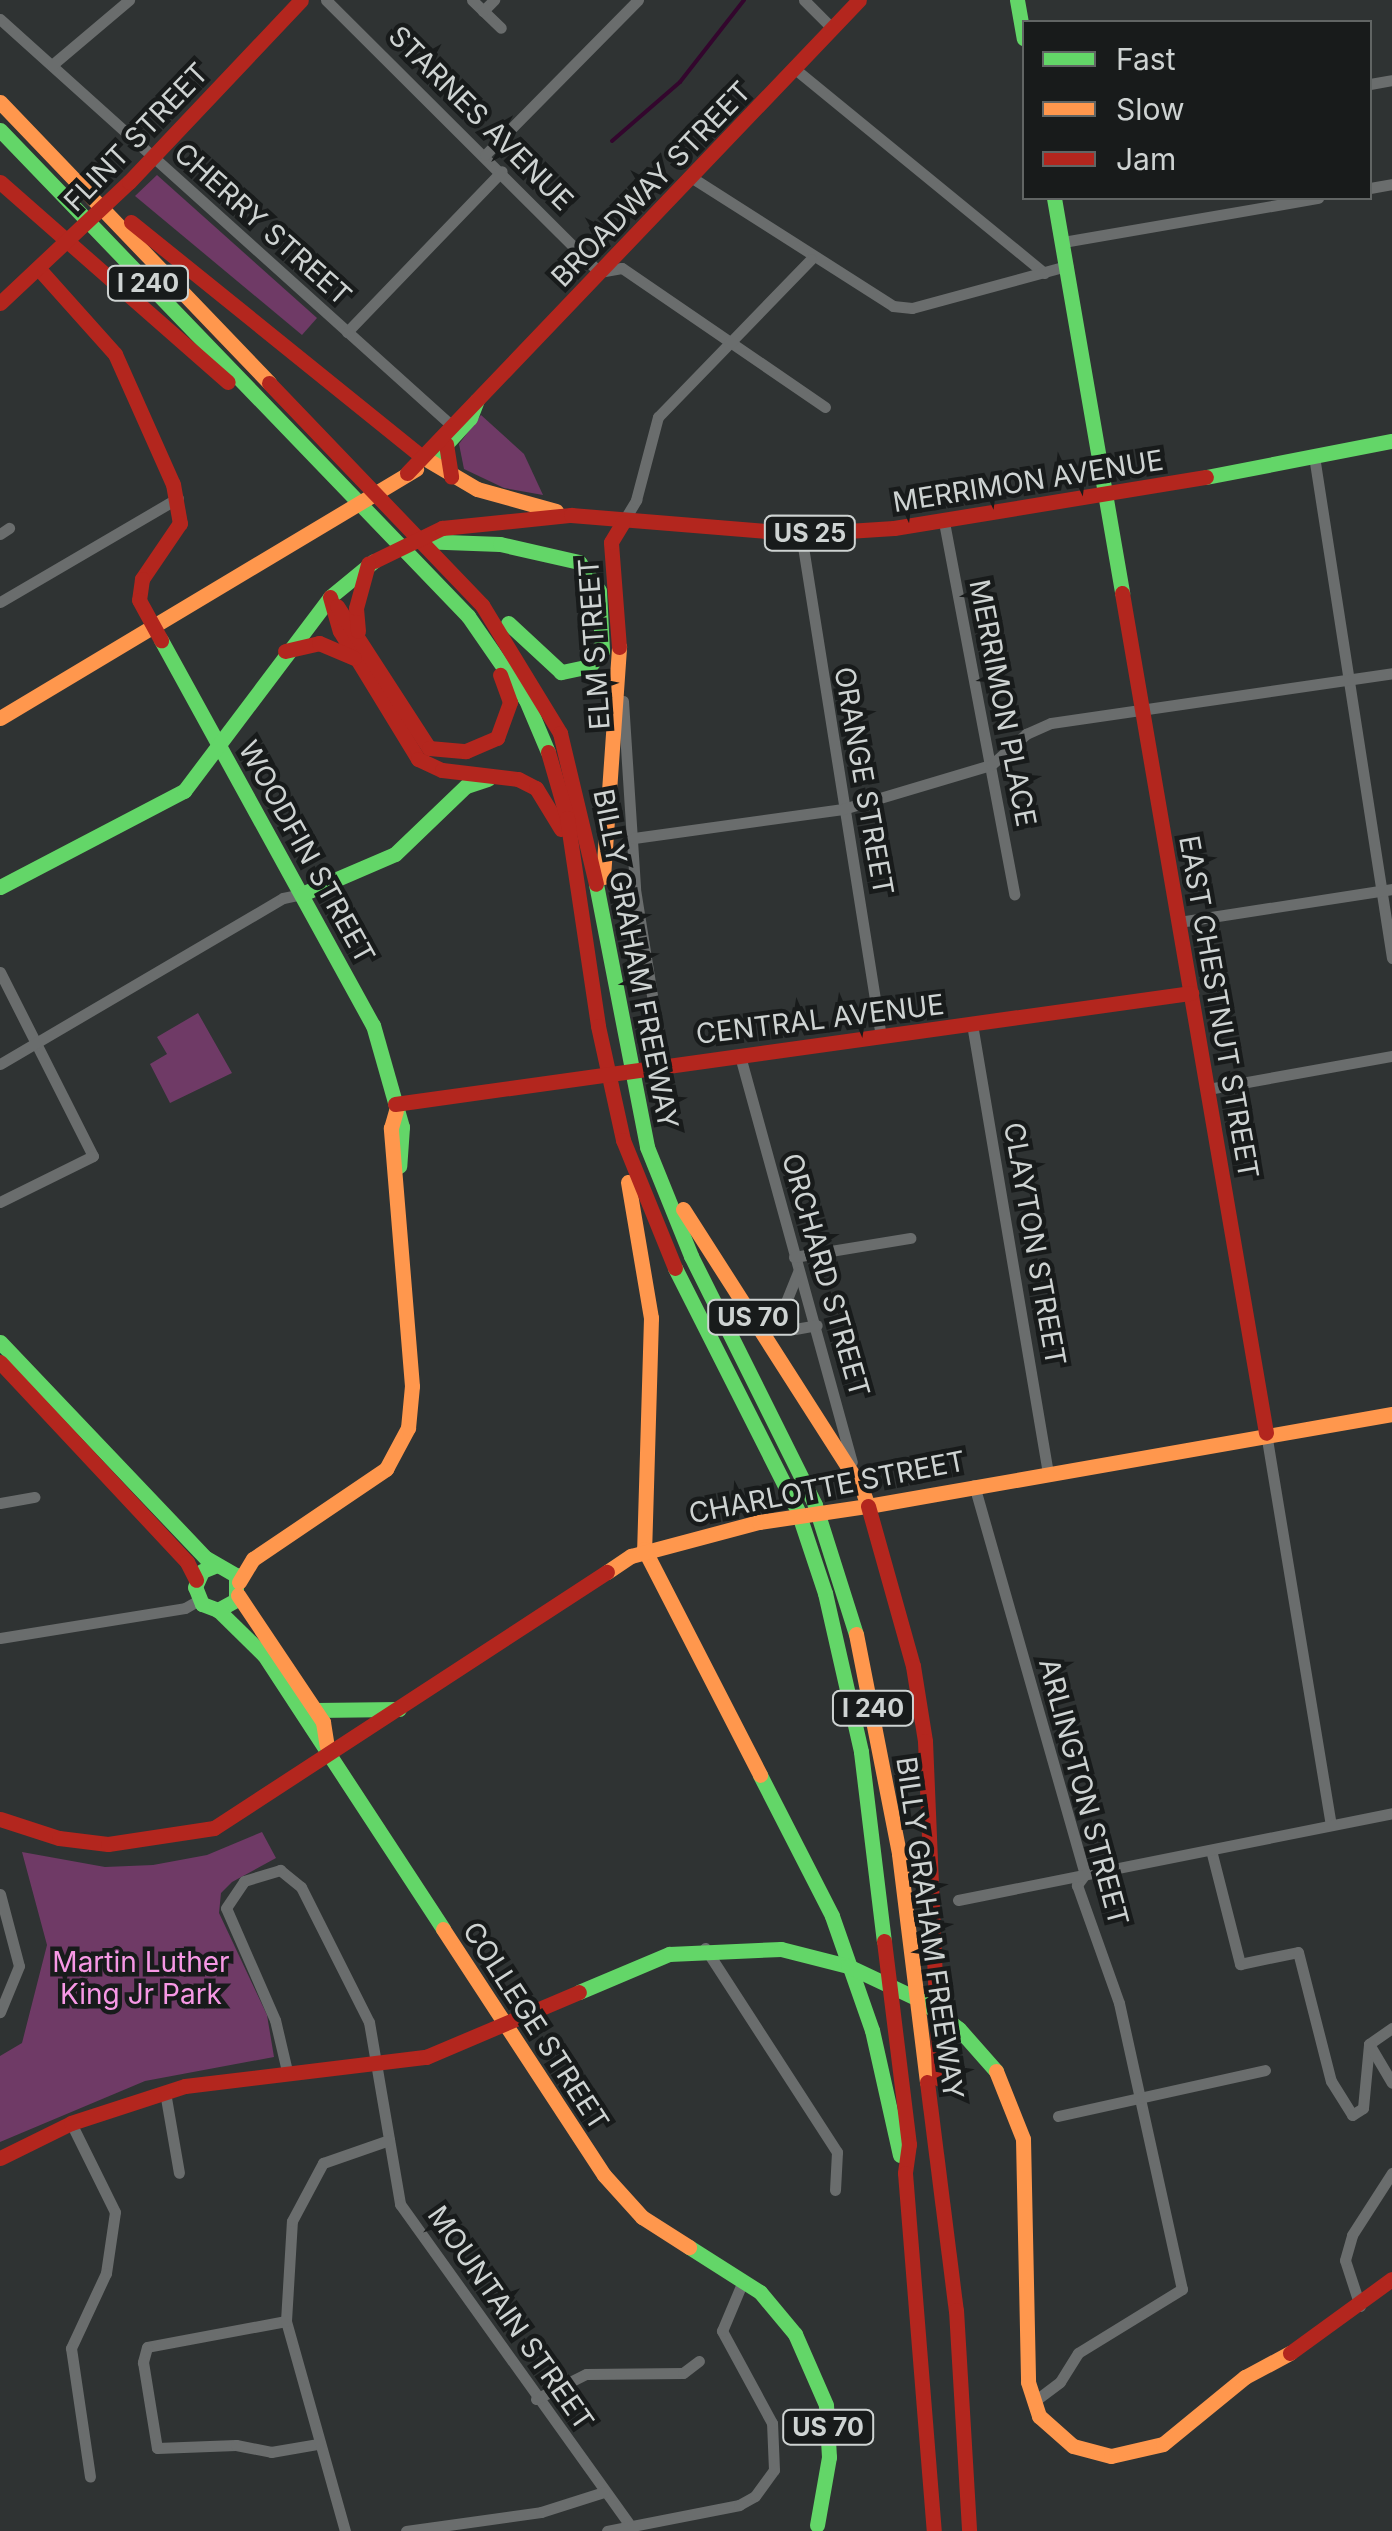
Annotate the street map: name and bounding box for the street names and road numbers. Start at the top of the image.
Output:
street label: STARNES AVENUE [382,19,580,217]
street label: FLINT STREET [57,56,215,218]
street label: BROADWAY STREET [544,74,758,294]
street label: CHERRY STREET [168,136,358,312]
road number: I 240 [106,263,190,303]
street label: MERRIMON AVENUE [890,443,1166,519]
road number: US 25 [762,513,858,553]
street label: ELM STREET [571,557,617,731]
street label: MERRIMON PLACE [963,577,1043,829]
street label: ORANGE STREET [827,664,901,898]
street label: WOODFIN STREET [232,735,382,969]
street label: BILLY GRAHAM FREEWAY [587,786,685,1132]
street label: EAST CHESTNUT STREET [1172,833,1266,1181]
street label: CENTRAL AVENUE [694,987,946,1051]
street label: CLAYTON STREET [997,1120,1073,1368]
street label: ORCHARD STREET [775,1149,877,1401]
road number: US 70 [706,1297,800,1337]
street label: CHARLOTTE STREET [686,1444,968,1530]
street label: ARLINGTON STREET [1032,1655,1136,1929]
road number: I 240 [830,1688,916,1728]
street label: BILLY GRAHAM FREEWAY [889,1755,971,2101]
street label: COLLEGE STREET [456,1915,616,2137]
street label: MOUNTAIN STREET [421,2199,601,2437]
road number: US 70 [780,2407,876,2447]

